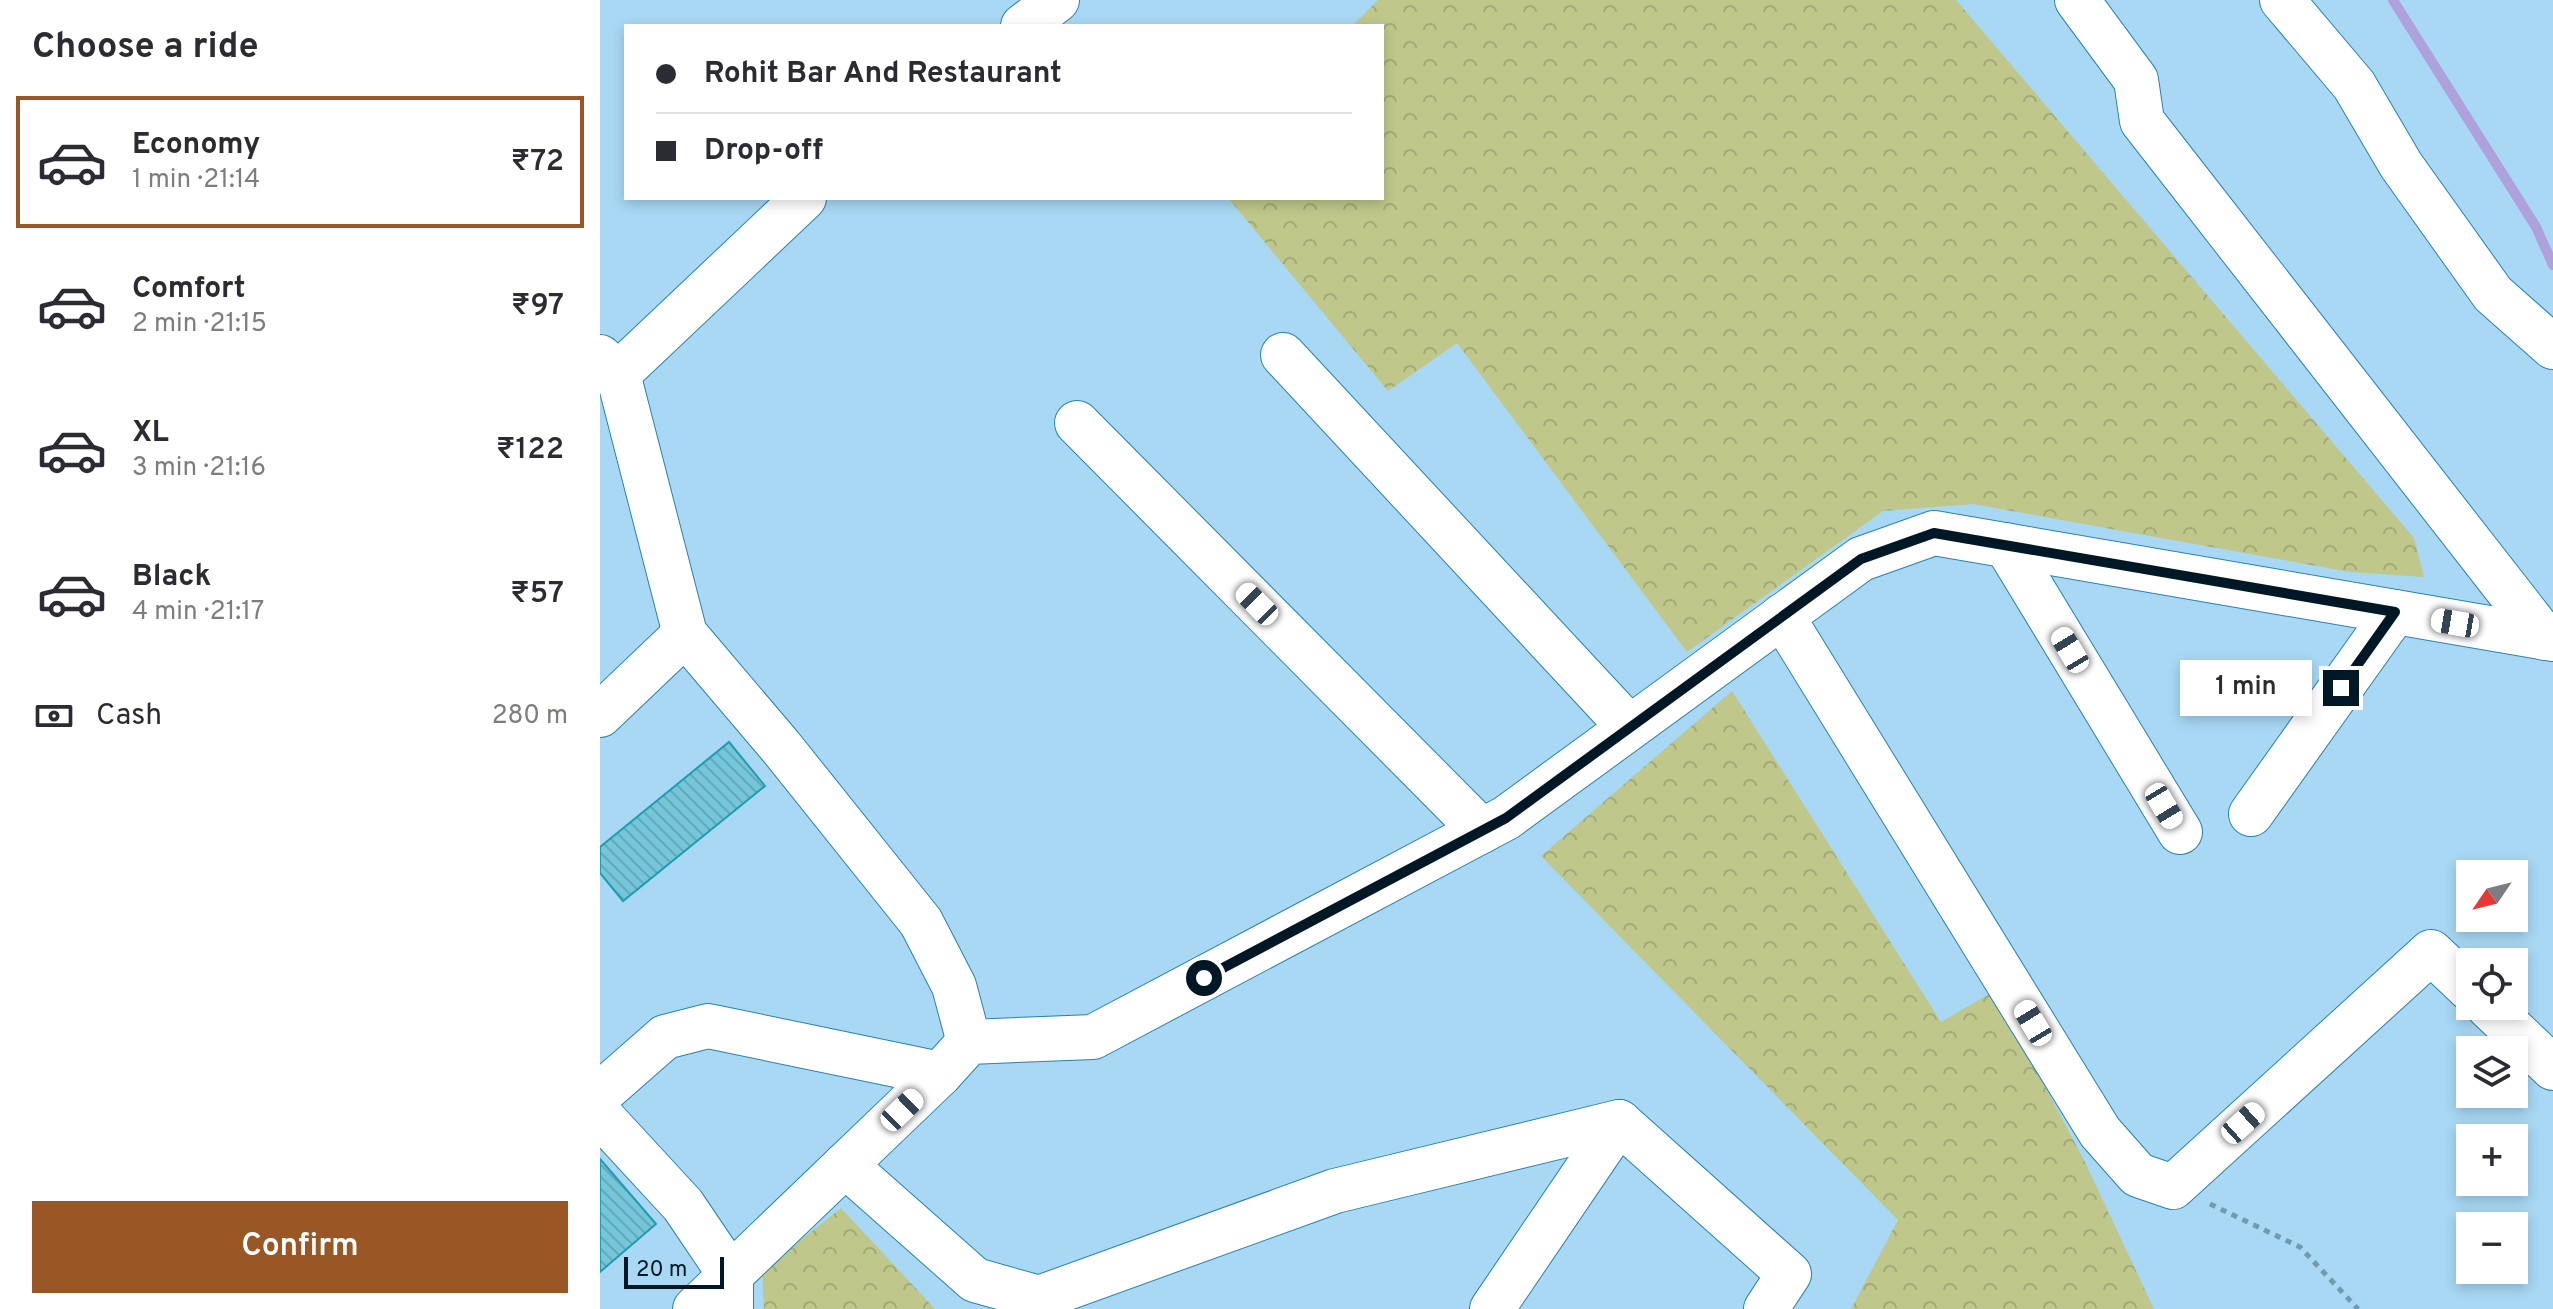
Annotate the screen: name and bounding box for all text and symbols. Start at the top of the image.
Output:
text: Choose a ride [32,25,258,71]
text: Rohit Bar And Restaurant [704,56,1062,93]
icon: car [36,126,108,198]
text: Economy [132,127,260,164]
text: Drop-off [704,133,823,170]
text: ₹72 [511,144,564,181]
text: 1 min · 21:14 [132,164,260,197]
icon: car [36,270,108,342]
text: Comfort [132,271,245,308]
text: ₹97 [511,288,564,325]
text: 2 min · 21:15 [132,308,267,341]
icon: car [36,414,108,486]
text: XL [132,415,169,452]
text: ₹122 [496,432,564,469]
text: 3 min · 21:16 [132,452,266,485]
icon: car [36,558,108,630]
text: Black [132,559,211,596]
text: ₹57 [510,576,564,613]
car [1232,579,1282,629]
text: 4 min · 21:17 [132,596,264,629]
car [2429,607,2481,639]
car [2047,623,2093,677]
callout: 1 min [2181,660,2313,716]
route end [2323,670,2359,706]
text: 1 min [2215,671,2277,704]
icon: cash [32,694,76,738]
text: Cash [96,698,162,735]
text: 280 m [492,700,568,733]
car [2141,779,2187,833]
north arrow [2456,860,2528,932]
map controls [2456,860,2528,1284]
button: locate [2456,948,2528,1020]
route start [1186,960,1222,996]
car [2010,996,2056,1050]
button: layers [2456,1036,2528,1108]
car [876,1085,928,1135]
car [2217,1098,2269,1148]
button: + [2456,1124,2528,1196]
button: Confirm [32,1201,568,1293]
button: − [2456,1212,2528,1284]
scale bar [624,1253,724,1289]
text: 20 m [636,1257,687,1284]

